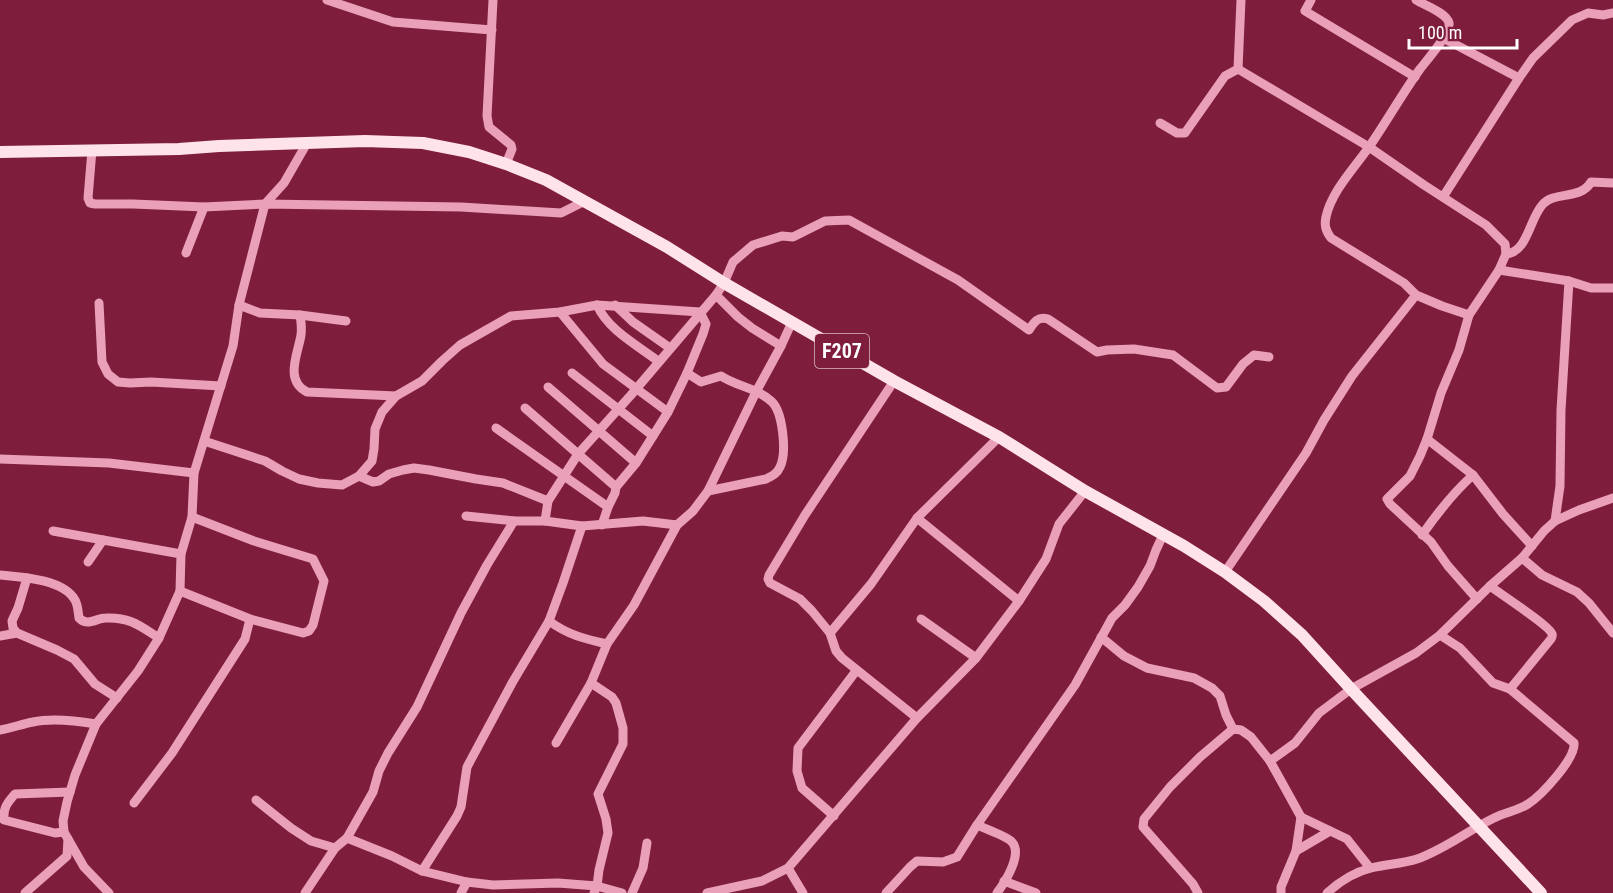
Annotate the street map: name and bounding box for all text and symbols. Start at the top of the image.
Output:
scale bar [1409,12,1517,50]
text: 100 m [1418,22,1462,43]
road number: F207 [815,334,869,368]

